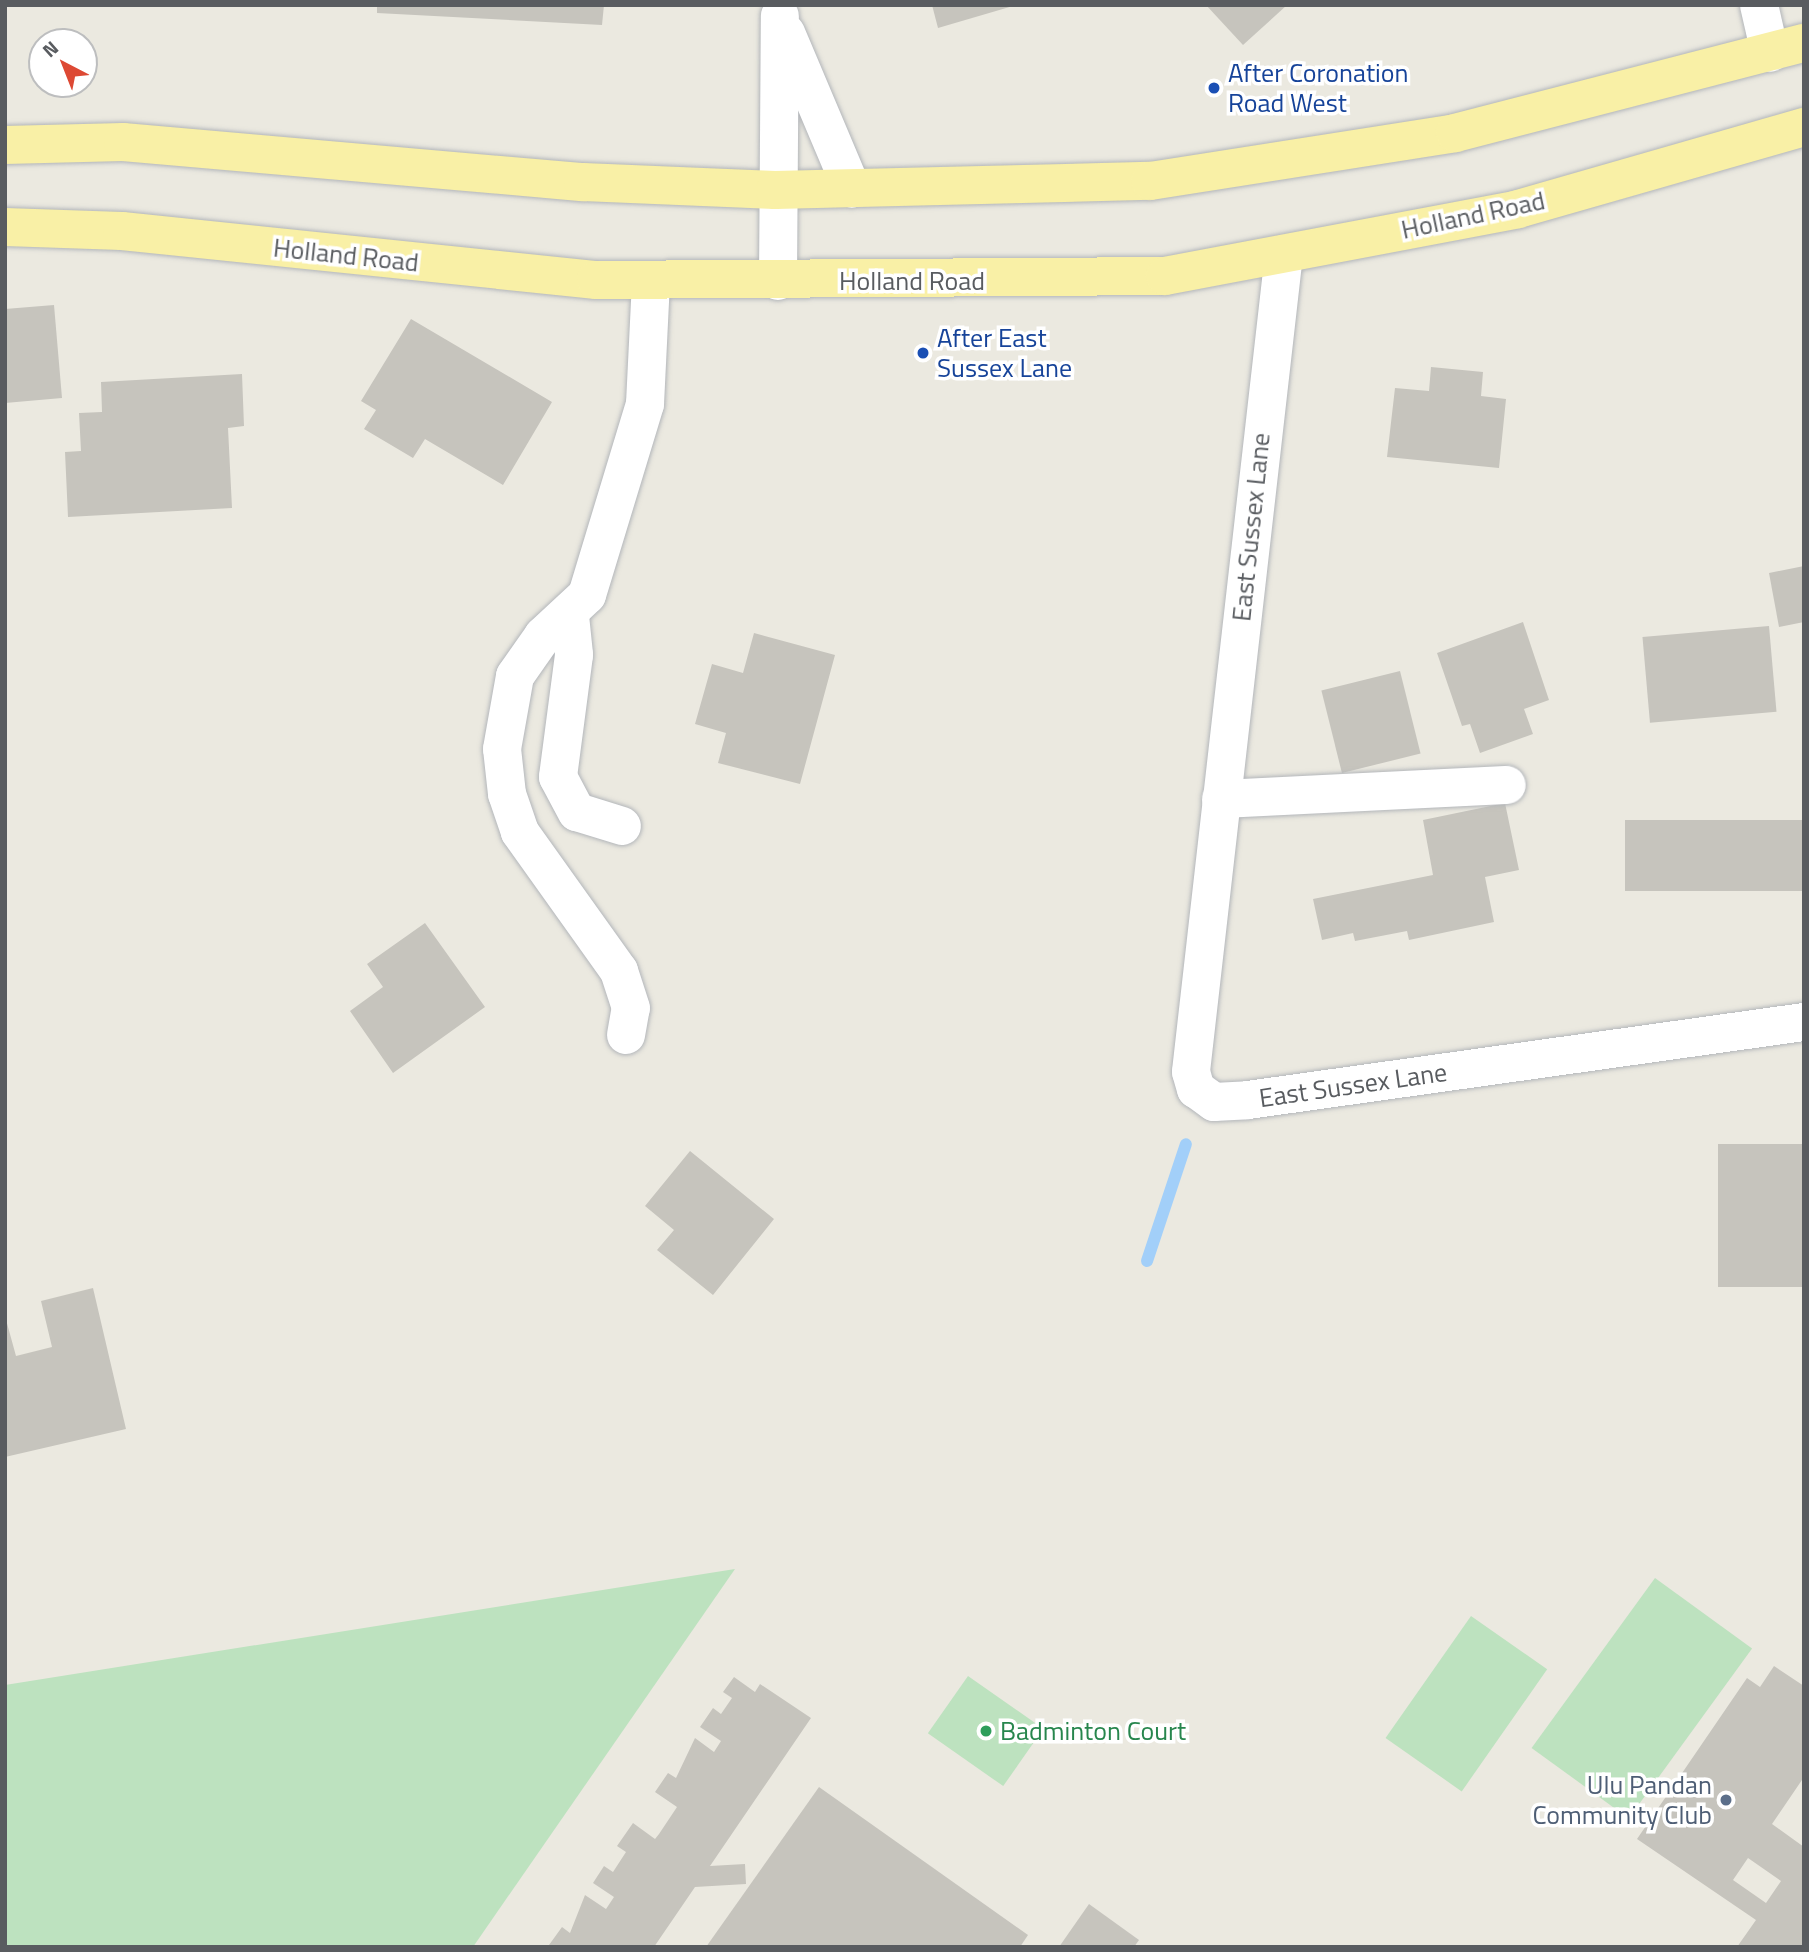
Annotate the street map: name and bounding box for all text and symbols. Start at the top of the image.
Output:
north arrow [28,28,98,98]
text: N [35,33,65,64]
place label: After Coronation Road West [1228,57,1408,119]
marker: After Coronation Road West [1206,80,1222,96]
street label: Holland Road [1398,185,1548,245]
street label: Holland Road [272,232,420,278]
street label: Holland Road [839,265,985,297]
place label: After East Sussex Lane [937,322,1072,384]
marker: After East Sussex Lane [915,345,931,361]
street label: East Sussex Lane [1226,431,1276,623]
street label: East Sussex Lane [1257,1056,1449,1114]
place label: Badminton Court [1000,1715,1186,1747]
marker: Badminton Court [978,1723,994,1739]
place label: Ulu Pandan Community Club [1532,1769,1712,1830]
marker: Ulu Pandan Community Club [1718,1792,1734,1808]

